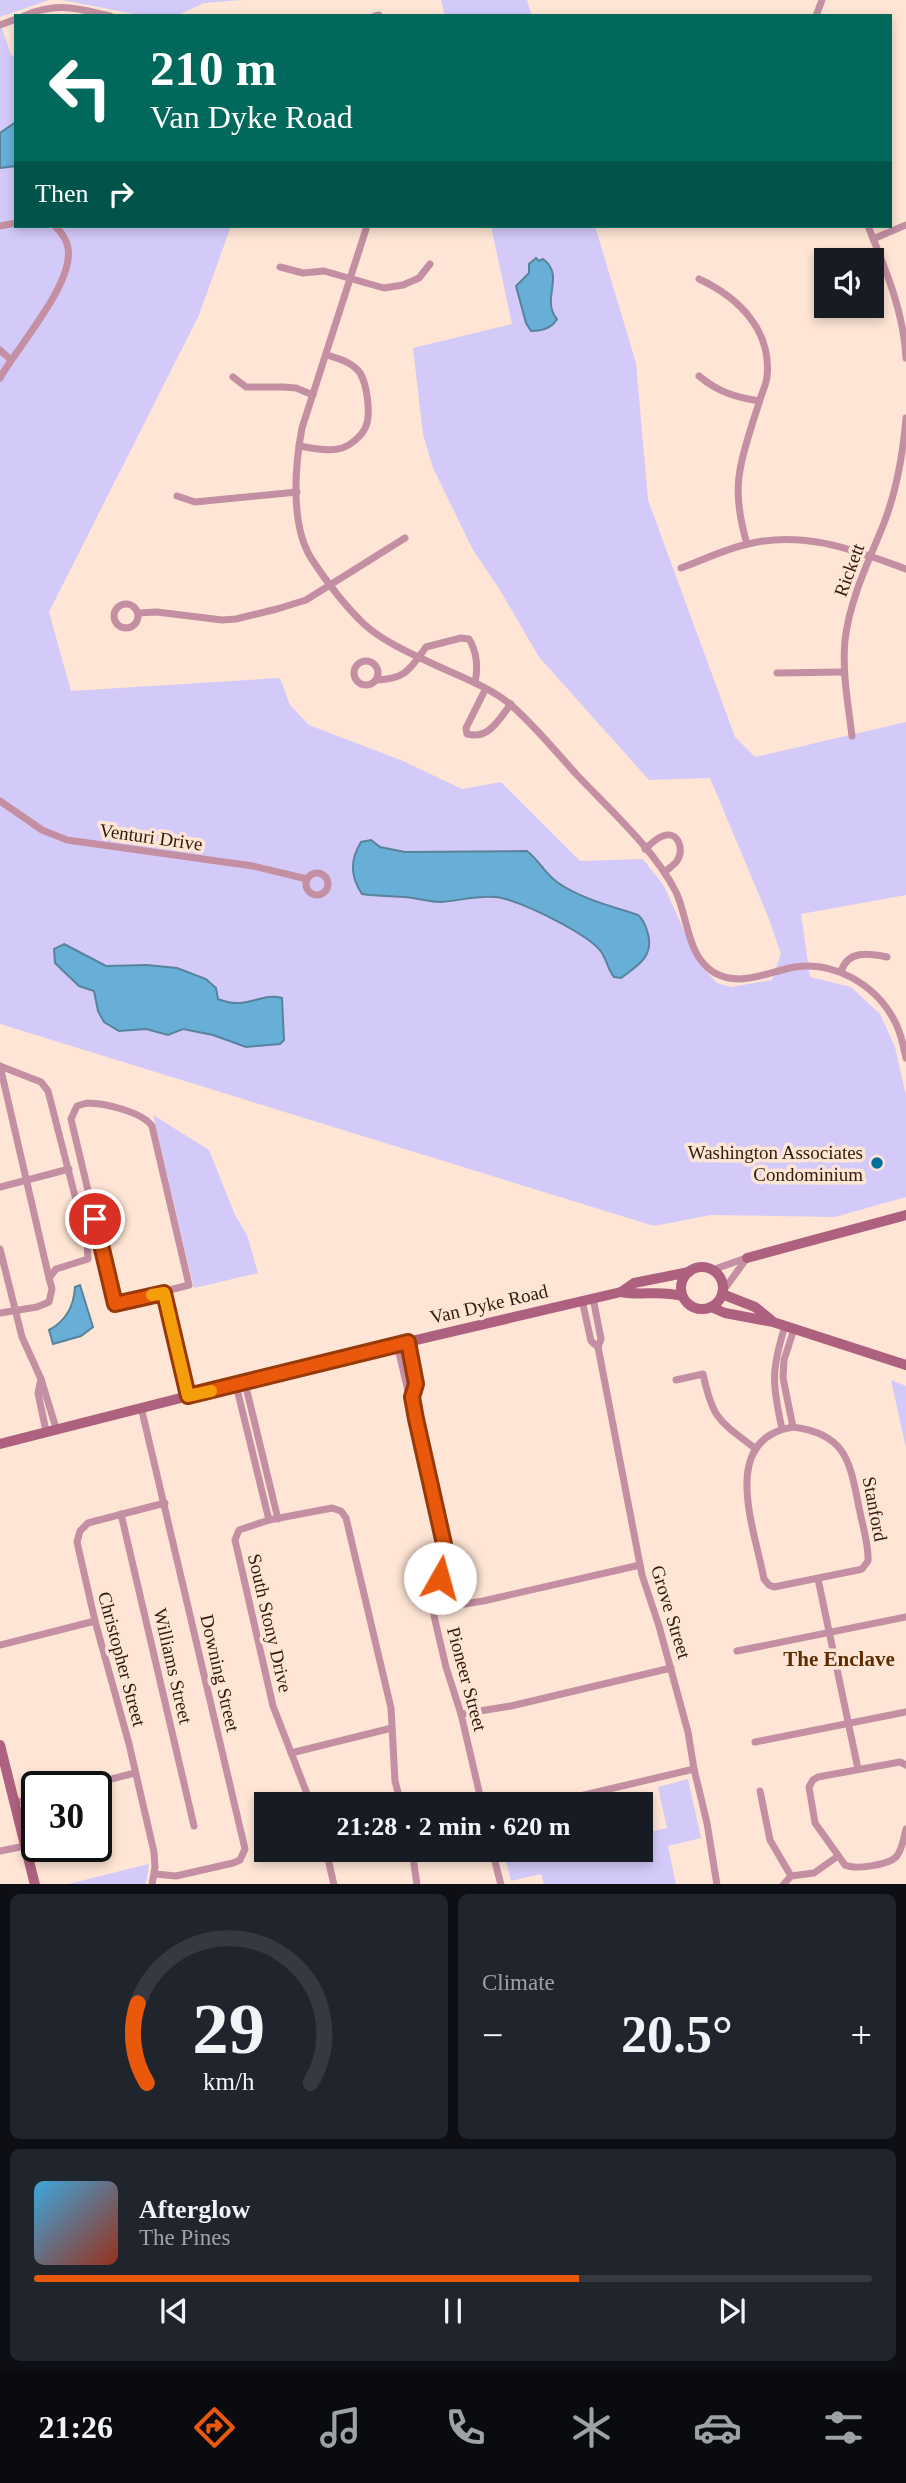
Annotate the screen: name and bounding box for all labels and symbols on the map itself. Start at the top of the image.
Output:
street label: Rickett [830,540,868,599]
street label: Venturi Drive [98,819,204,855]
place label: Washington Associates Condominium [688,1142,863,1185]
marker: Washington Associates Condominium [869,1155,885,1171]
pin [65,1189,125,1249]
street label: Van Dyke Road [428,1280,550,1328]
street label: Stanford [858,1475,892,1544]
position arrow [403,1541,477,1615]
street label: South Stony Drive [244,1552,296,1694]
street label: Grove Street [647,1563,695,1662]
street label: Christopher Street [94,1589,150,1729]
street label: Williams Street [150,1606,197,1727]
street label: Downing Street [196,1612,244,1734]
street label: Pioneer Street [443,1625,491,1734]
district label: The Enclave [783,1647,895,1671]
speed limit sign: 30 [21,1771,112,1862]

